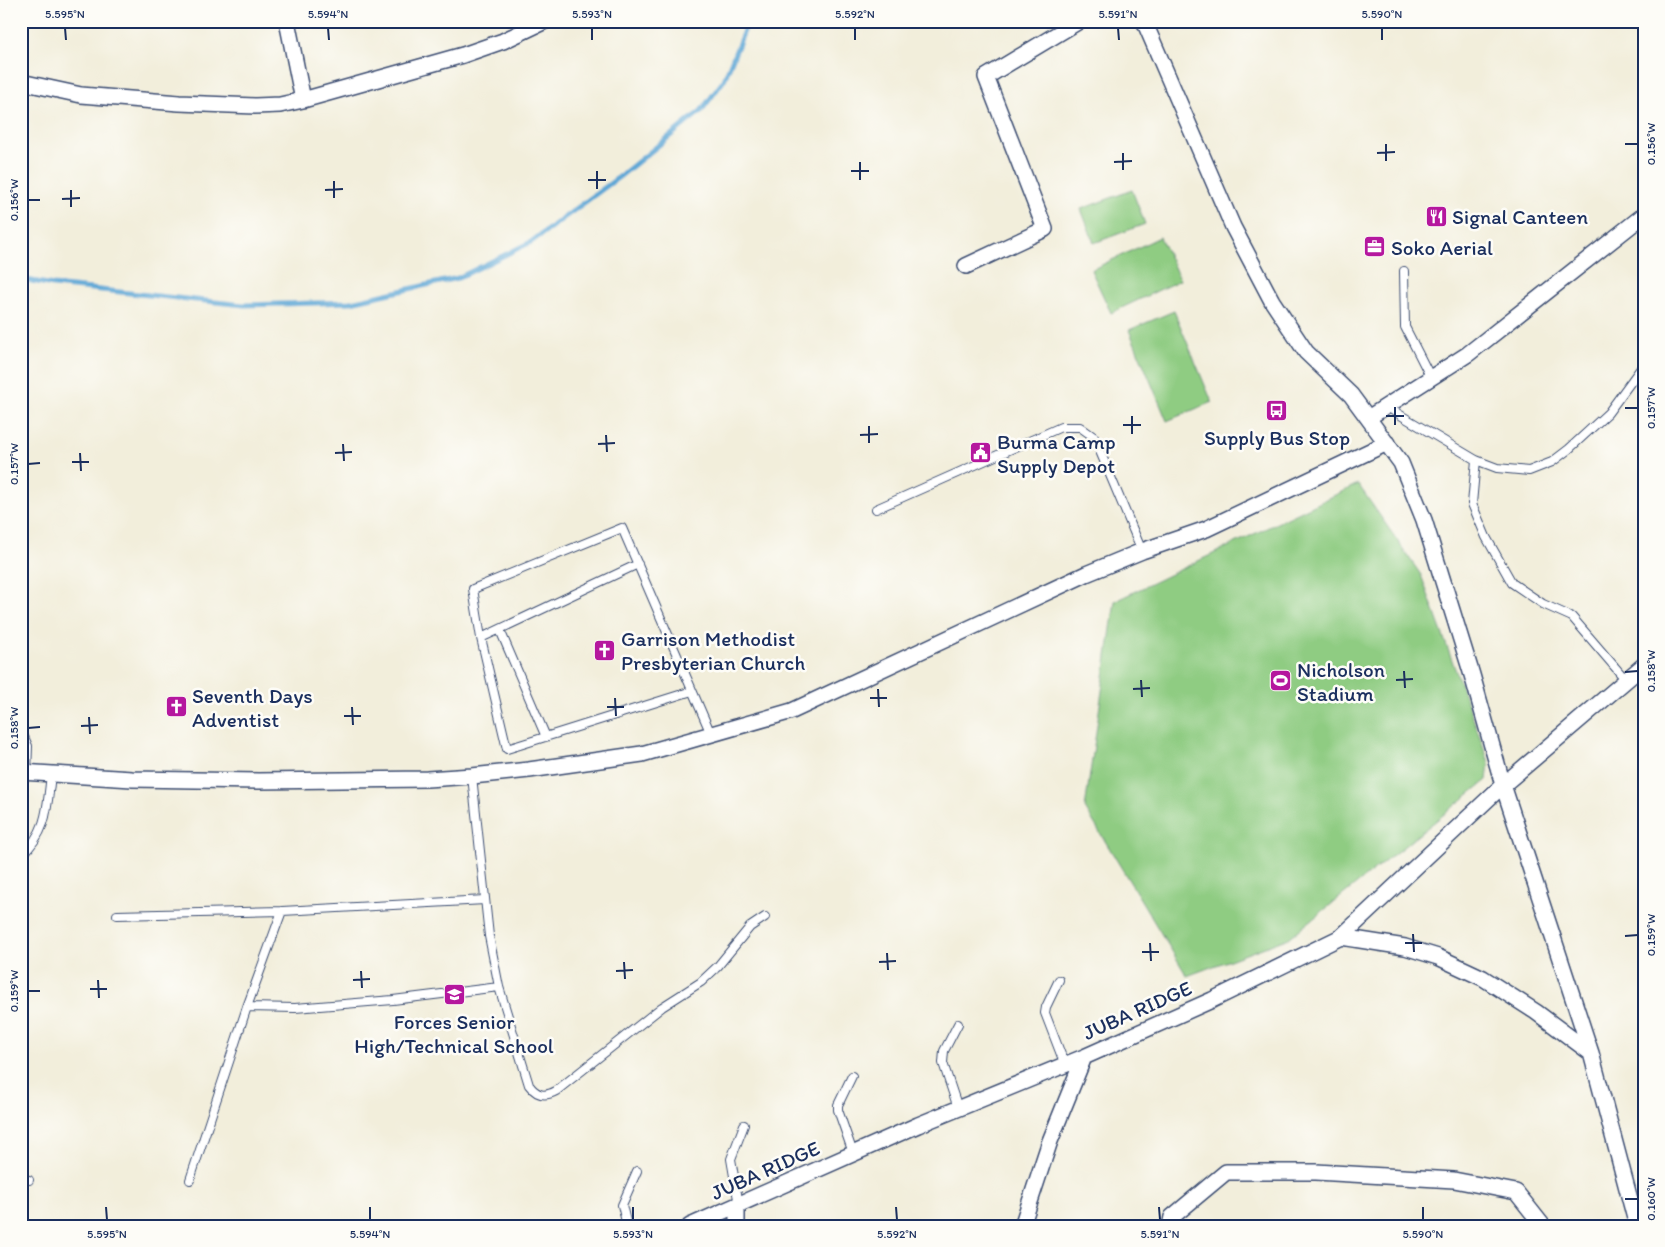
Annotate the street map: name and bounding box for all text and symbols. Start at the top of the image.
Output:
text: 5.595°N [45,7,85,21]
text: 5.594°N [308,7,348,21]
text: 5.593°N [572,7,612,21]
text: 5.592°N [835,7,875,21]
text: 5.591°N [1098,7,1138,21]
text: 5.590°N [1362,7,1402,21]
text: 0.156°W [1644,123,1658,165]
text: 0.156°W [7,179,21,221]
restaurant icon: Signal Canteen [1424,204,1448,228]
place label: Signal Canteen [1452,204,1588,229]
office icon: Soko Aerial [1363,235,1387,259]
place label: Soko Aerial [1391,235,1493,260]
text: 0.157°W [1644,387,1658,429]
bus stop icon: Supply Bus Stop [1265,398,1289,422]
place label: Supply Bus Stop [1204,425,1350,450]
place label: Burma Camp Supply Depot [997,429,1116,478]
public building icon: Burma Camp Supply Depot [969,441,993,465]
text: 0.157°W [7,443,21,485]
place label: Garrison Methodist Presbyterian Church [621,626,805,675]
church icon: Garrison Methodist Presbyterian Church [593,638,617,662]
text: 0.158°W [1644,650,1658,692]
place label: Nicholson Stadium [1297,657,1385,706]
sports icon: Nicholson Stadium [1269,669,1293,693]
place label: Seventh Days Adventist [192,683,313,732]
church icon: Seventh Days Adventist [164,695,188,719]
text: 0.158°W [7,707,21,749]
text: 0.159°W [1644,914,1658,956]
text: 0.159°W [7,970,21,1012]
street label: JUBA RIDGE [1079,975,1195,1045]
school or university icon: Forces Senior High/Technical School [442,982,466,1006]
place label: Forces Senior High/Technical School [354,1009,554,1058]
street label: JUBA RIDGE [707,1135,823,1205]
text: 0.160°W [1644,1177,1658,1221]
text: 5.595°N [87,1227,127,1241]
text: 5.594°N [350,1227,390,1241]
text: 5.593°N [613,1227,653,1241]
text: 5.592°N [877,1227,917,1241]
text: 5.591°N [1140,1227,1180,1241]
text: 5.590°N [1403,1227,1443,1241]

